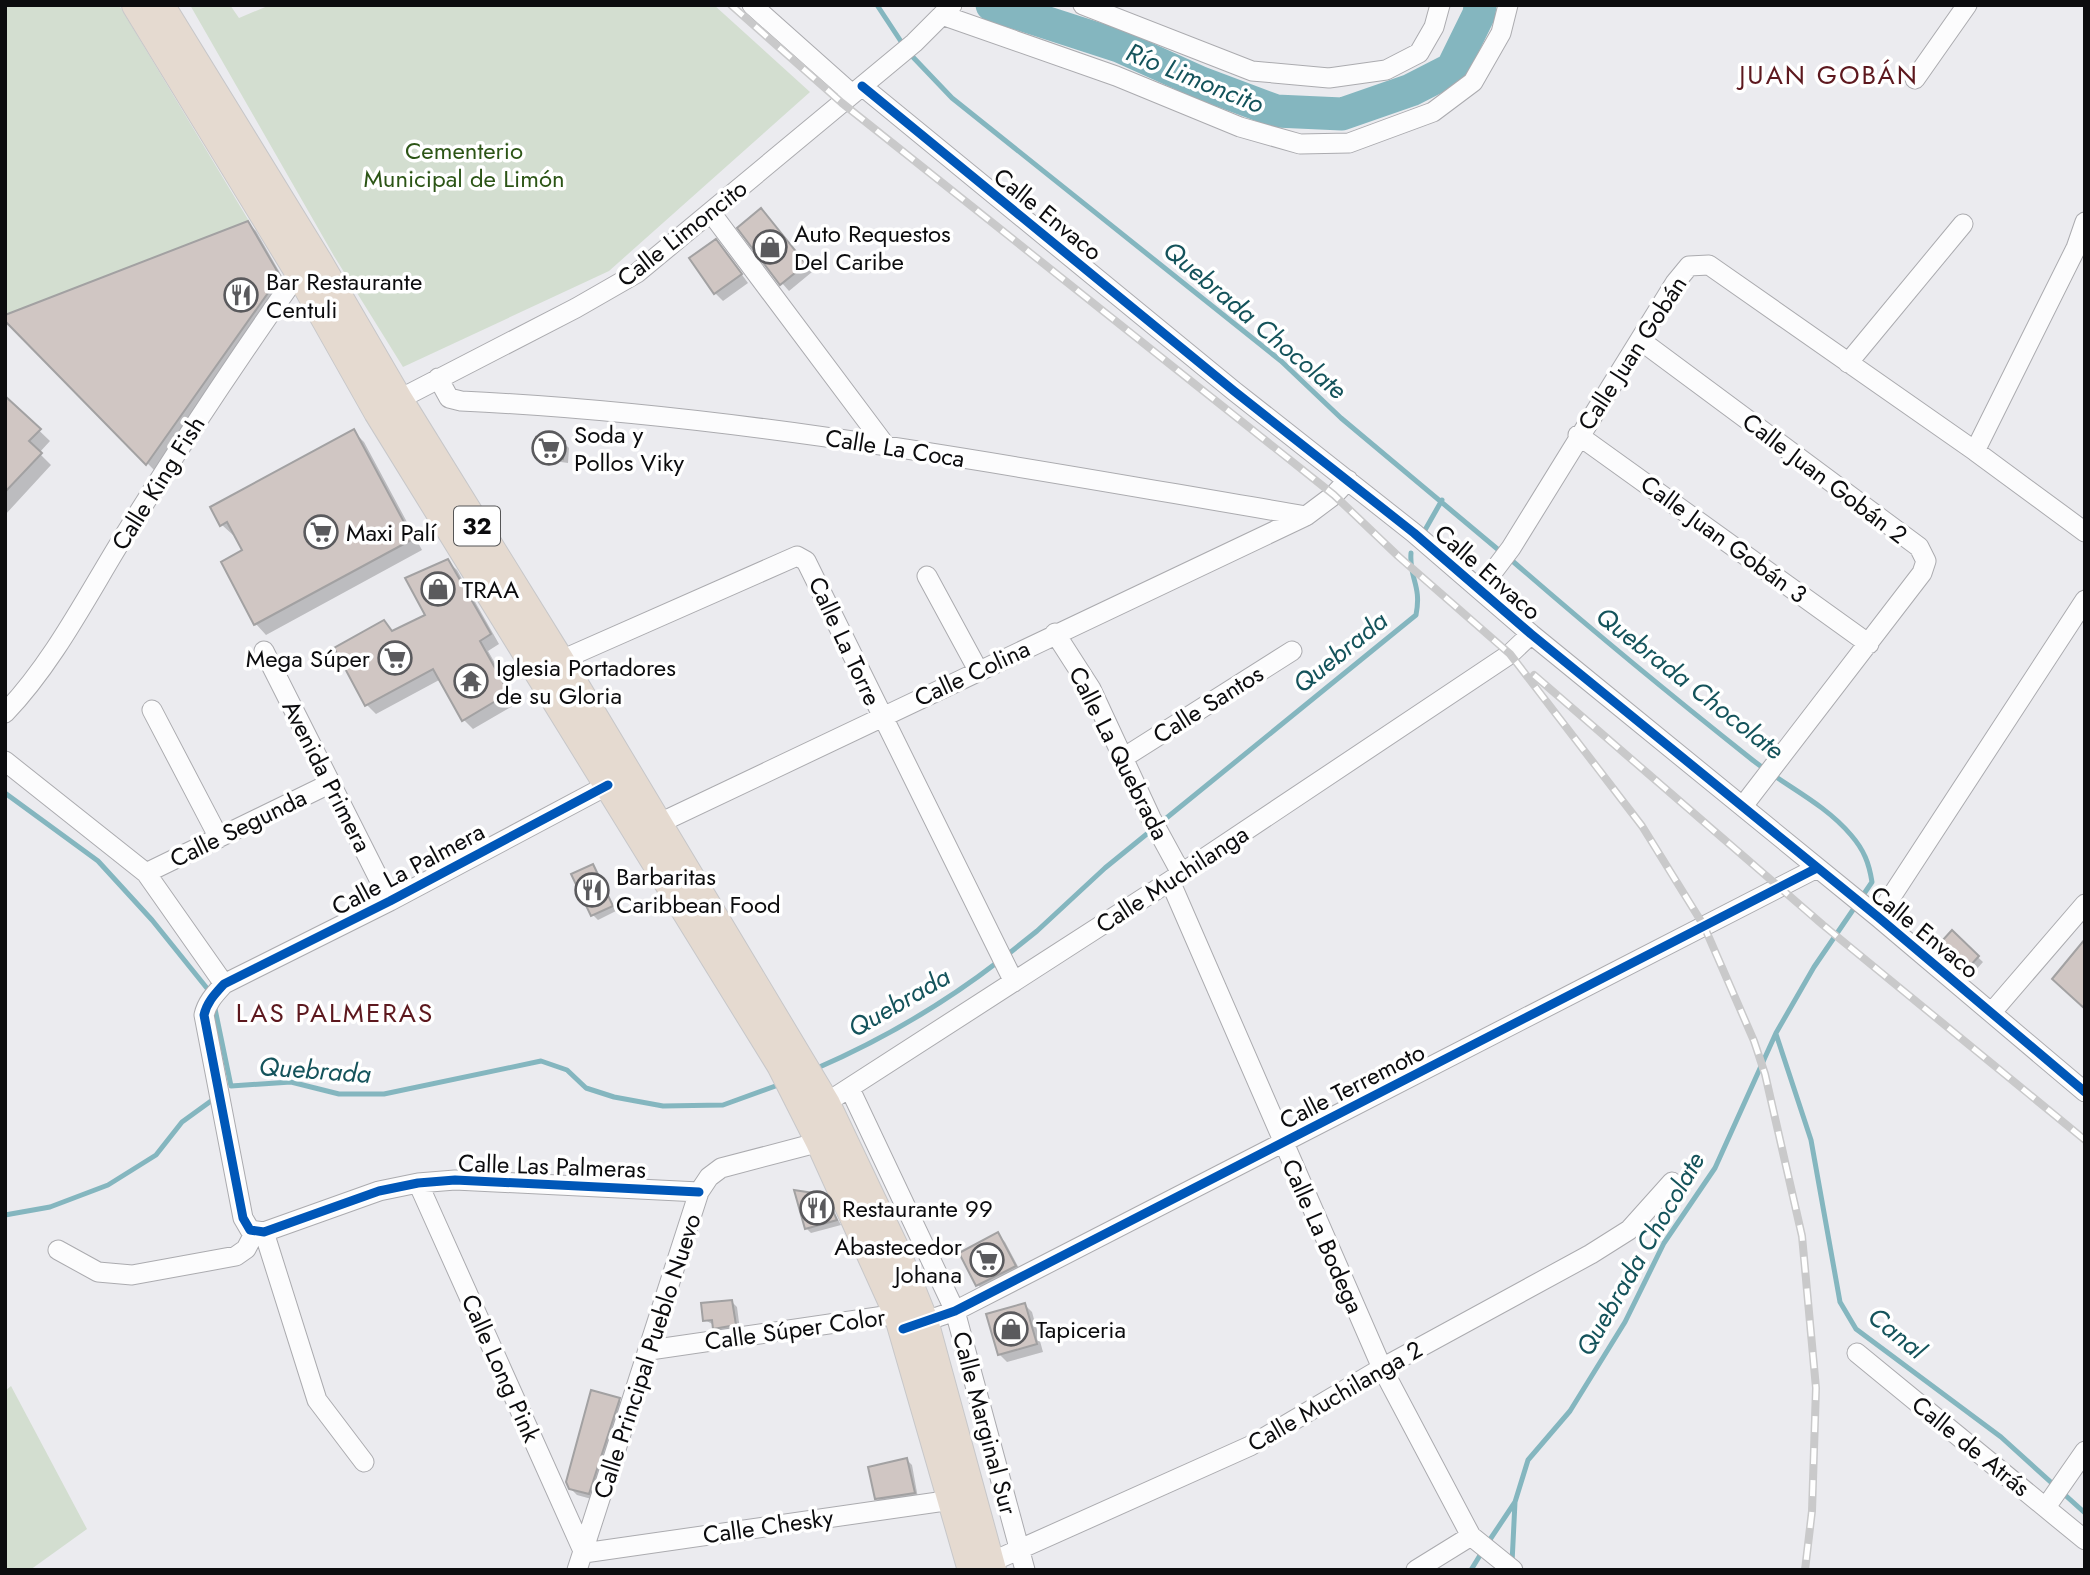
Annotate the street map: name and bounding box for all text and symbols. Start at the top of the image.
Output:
water label: Río Limoncito [1121,33,1270,123]
district label: JUAN GOBÁN [1736,56,1919,94]
park label: Cementerio Municipal de Limón [363,133,565,196]
street label: Calle Envaco [986,159,1110,269]
street label: Calle Limoncito [610,171,754,295]
place label: Auto Requestos Del Caribe [794,216,951,279]
shop icon: Auto Requestos Del Caribe [751,228,789,266]
water label: Quebrada Chocolate [1155,232,1355,408]
place label: Bar Restaurante Centuli [266,264,422,327]
street label: Calle Juan Gobán [1569,269,1695,437]
restaurant icon: Bar Restaurante Centuli [222,276,260,314]
street label: Calle Juan Gobán 2 [1735,404,1915,552]
street label: Calle King Fish [103,409,213,557]
place label: Soda y Pollos Viky [574,417,685,480]
street label: Calle La Coca [823,420,967,476]
supermarket icon: Soda y Pollos Viky [530,429,568,467]
street label: Calle Juan Gobán 3 [1634,467,1814,611]
road number: 32 [454,506,500,546]
supermarket icon: Maxi Palí [302,513,340,551]
place label: Maxi Palí [346,515,437,550]
street label: Calle Envaco [1427,516,1549,628]
shop icon: TRAA [419,570,457,608]
street label: Calle La Torre [800,571,890,711]
place label: TRAA [462,572,519,607]
water label: Quebrada Chocolate [1588,597,1792,769]
water label: Quebrada [1284,601,1396,702]
street label: Calle Colina [908,631,1036,715]
supermarket icon: Mega Súper [376,639,414,677]
place label: Mega Súper [246,641,371,676]
place label: Iglesia Portadores de su Gloria [496,650,676,713]
street label: Calle Santos [1146,656,1270,752]
street label: Calle La Quebrada [1060,660,1178,846]
temple icon: Iglesia Portadores de su Gloria [452,662,490,700]
street label: Avenida Primera [274,694,380,858]
street label: Calle Segunda [164,780,312,876]
street label: Calle La Palmera [325,814,491,924]
street label: Calle Muchilanga [1089,816,1255,942]
place label: Barbaritas Caribbean Food [616,859,781,922]
restaurant icon: Barbaritas Caribbean Food [573,871,611,909]
street label: Calle Envaco [1863,877,1987,987]
water label: Quebrada [841,957,958,1047]
district label: LAS PALMERAS [236,994,434,1032]
street label: Calle Terremoto [1273,1034,1431,1138]
water label: Quebrada [258,1047,373,1093]
street label: Calle Las Palmeras [458,1145,646,1187]
water label: Quebrada Chocolate [1566,1145,1714,1363]
street label: Calle La Bodega [1273,1153,1373,1319]
restaurant icon: Restaurante 99 [798,1189,836,1227]
place label: Restaurante 99 [842,1191,993,1226]
street label: Calle Principal Pueblo Nuevo [584,1209,710,1503]
place label: Abastecedor Johana [834,1229,963,1292]
supermarket icon: Abastecedor Johana [968,1241,1006,1279]
street label: Calle Long Pink [453,1288,549,1448]
water label: Canal [1860,1298,1935,1369]
street label: Calle Súper Color [702,1299,888,1359]
shop icon: Tapiceria [992,1310,1030,1348]
place label: Tapiceria [1036,1312,1126,1347]
street label: Calle Marginal Sur [944,1328,1026,1519]
street label: Calle Muchilanga 2 [1241,1332,1429,1460]
street label: Calle de Atrás [1904,1387,2038,1505]
street label: Calle Chesky [701,1499,836,1552]

